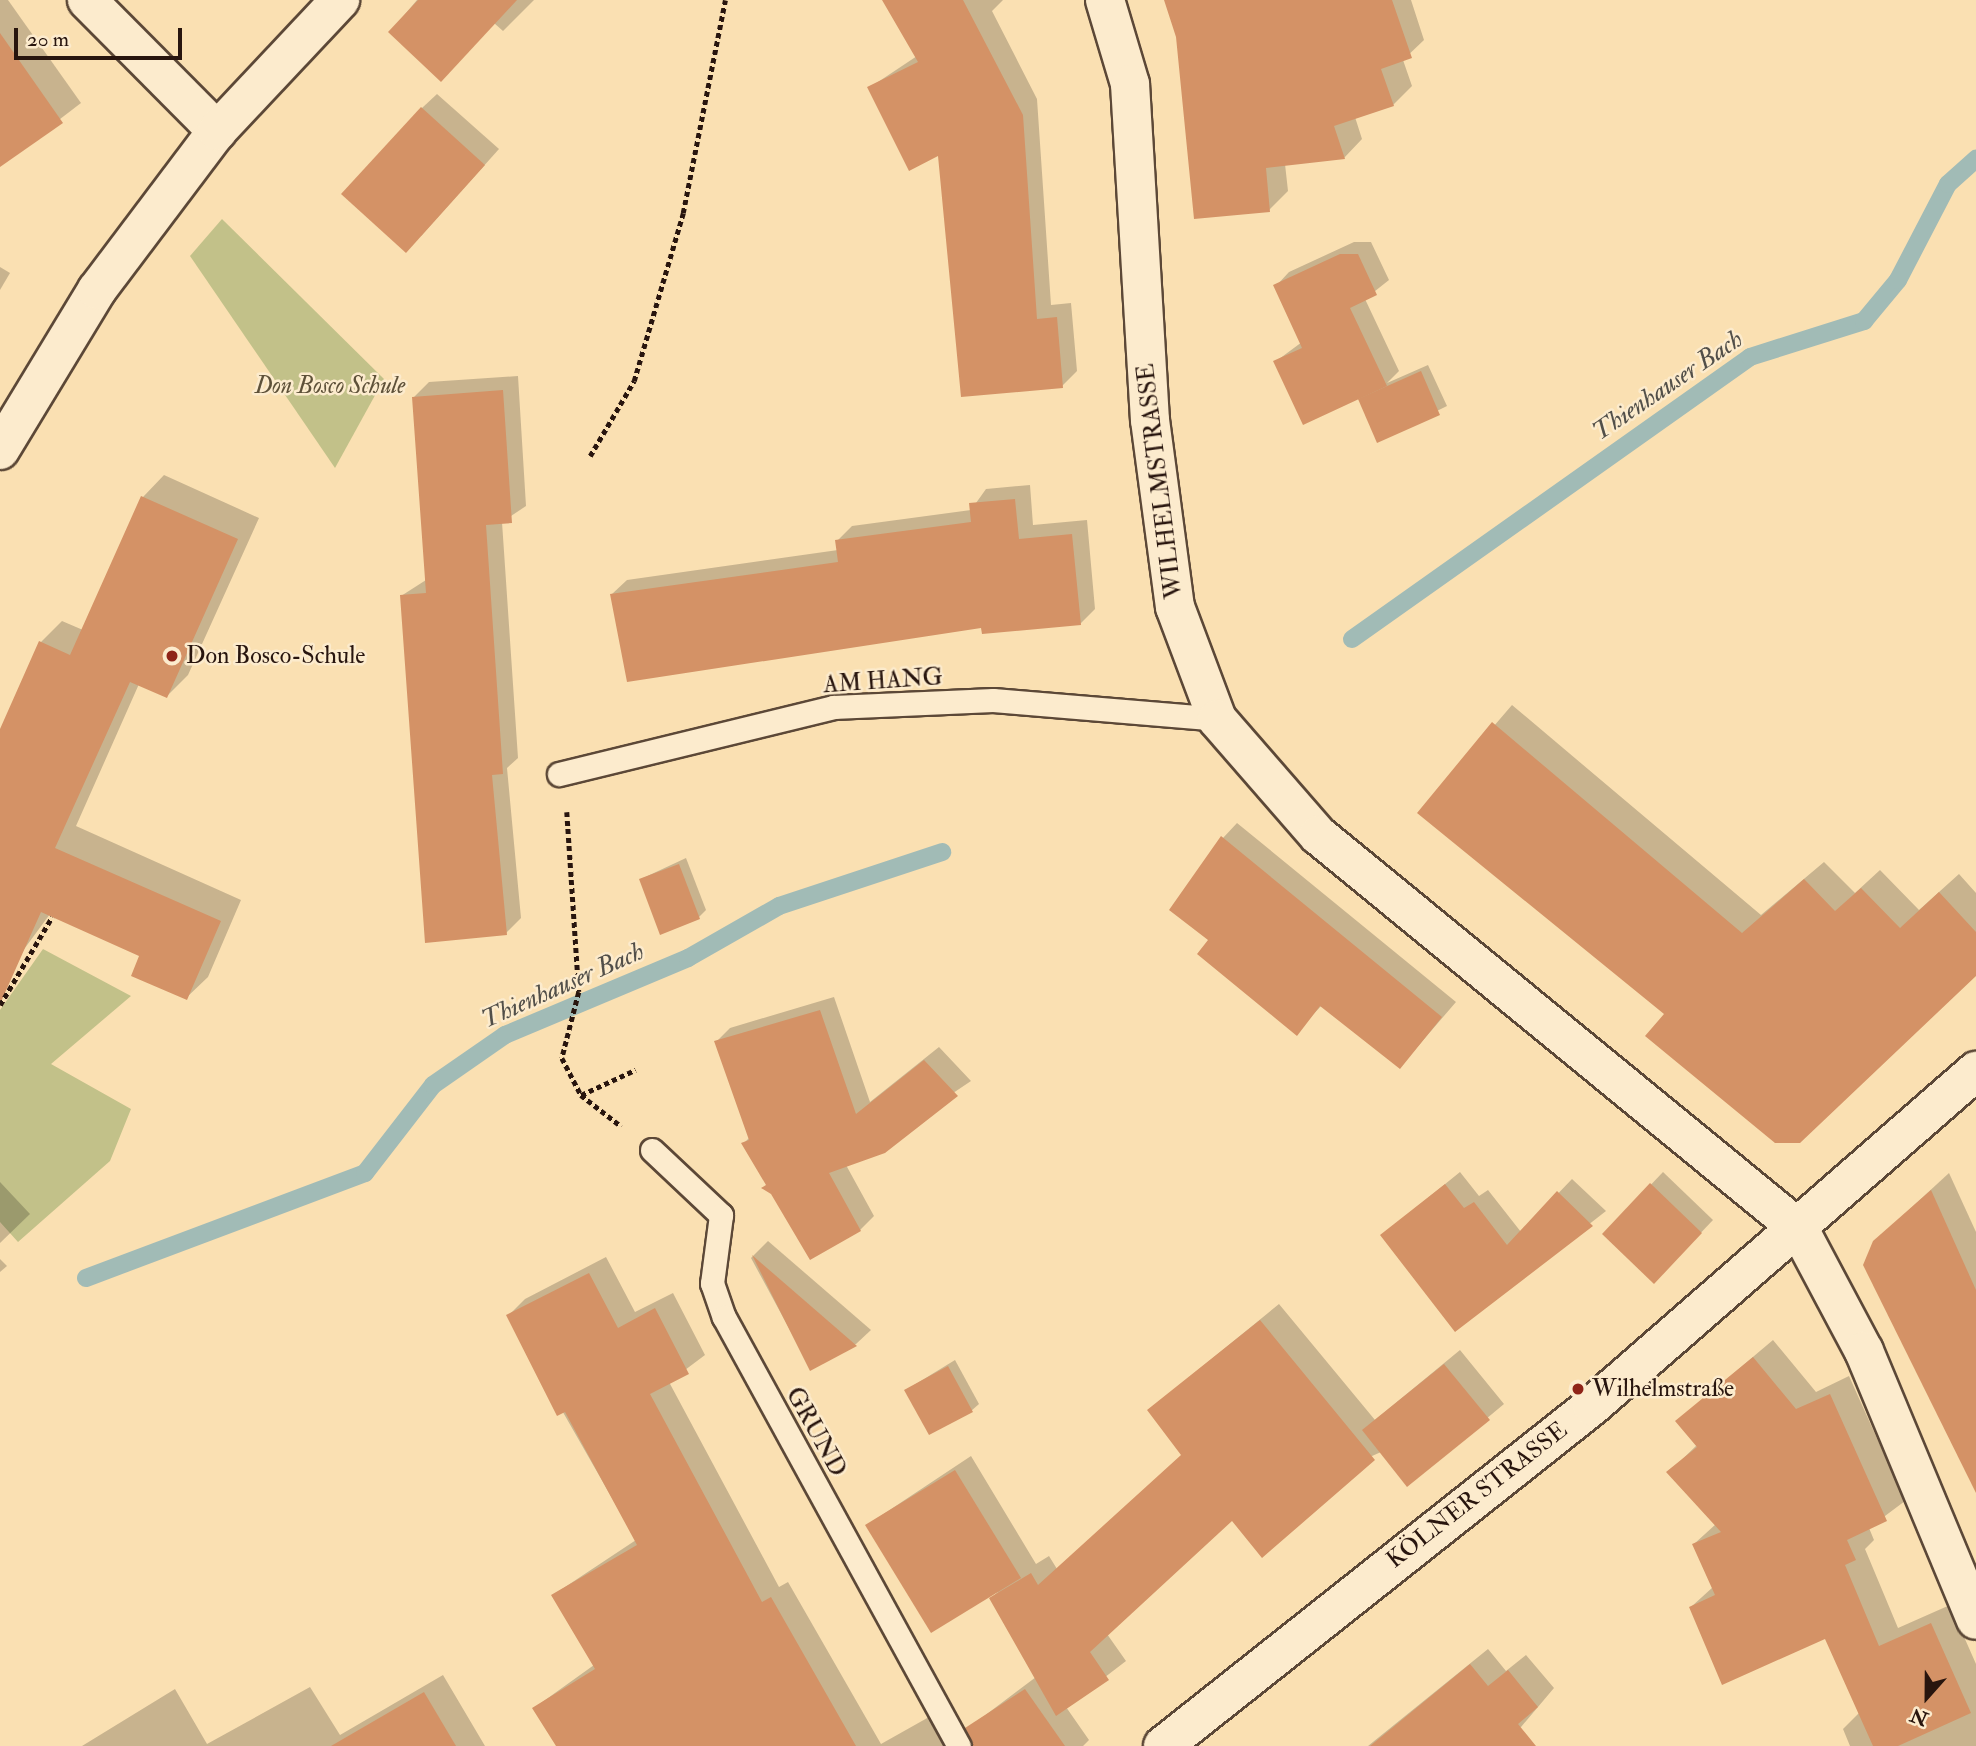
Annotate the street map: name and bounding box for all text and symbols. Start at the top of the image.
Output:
scale bar [18,14,186,58]
text: 20 m [27,26,69,53]
water label: Thienhauser Bach [1587,324,1749,448]
street label: WILHELMSTRASSE [1131,362,1189,600]
park label: Don Bosco Schule [255,372,405,400]
place label: Don Bosco-Schule [186,642,365,670]
marker: Don Bosco-Schule [164,648,180,664]
street label: AM HANG [822,662,944,700]
water label: Thienhauser Bach [477,936,649,1036]
place label: Wilhelmstraße [1592,1375,1734,1403]
marker: Wilhelmstraße [1570,1381,1586,1397]
street label: GRUND [780,1382,852,1482]
street label: KÖLNER STRASSE [1381,1416,1573,1574]
north arrow [1892,1662,1962,1732]
text: N [1907,1702,1932,1731]

